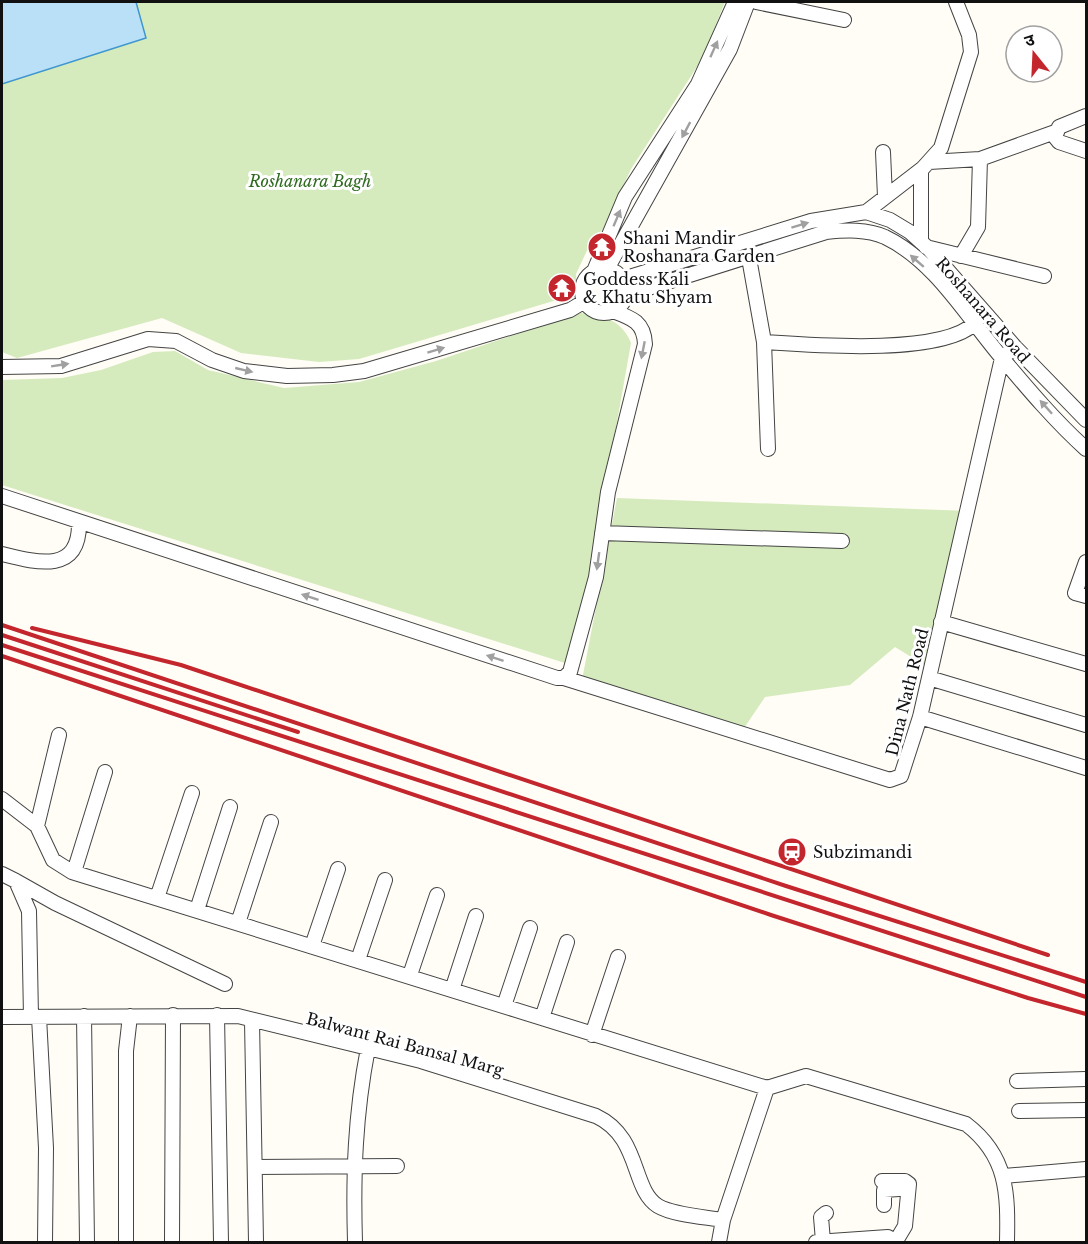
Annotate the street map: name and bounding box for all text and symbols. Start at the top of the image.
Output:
north arrow [1004,24,1064,84]
text: उ [1022,29,1038,51]
one-way arrow [709,40,719,58]
one-way arrow [681,121,691,138]
park label: Roshanara Bagh [248,171,371,191]
one-way arrow [612,209,621,226]
one-way arrow [791,220,809,229]
place label: Shani Mandir Roshanara Garden [623,228,775,266]
temple icon: Shani Mandir Roshanara Garden [586,231,618,263]
street label: Roshanara Road [932,253,1034,367]
one-way arrow [909,254,925,267]
place label: Goddess Kali & Khatu Shyam [583,269,712,307]
temple icon: Goddess Kali & Khatu Shyam [546,272,578,304]
one-way arrow [638,341,647,360]
one-way arrow [427,345,445,354]
one-way arrow [50,360,69,369]
one-way arrow [235,365,253,375]
one-way arrow [1039,399,1053,414]
one-way arrow [593,552,602,571]
one-way arrow [301,592,319,601]
street label: Dina Nath Road [881,626,933,758]
one-way arrow [486,653,504,662]
station icon: Subzimandi [776,836,808,868]
place label: Subzimandi [813,842,913,862]
street label: Balwant Rai Bansal Marg [304,1008,506,1080]

